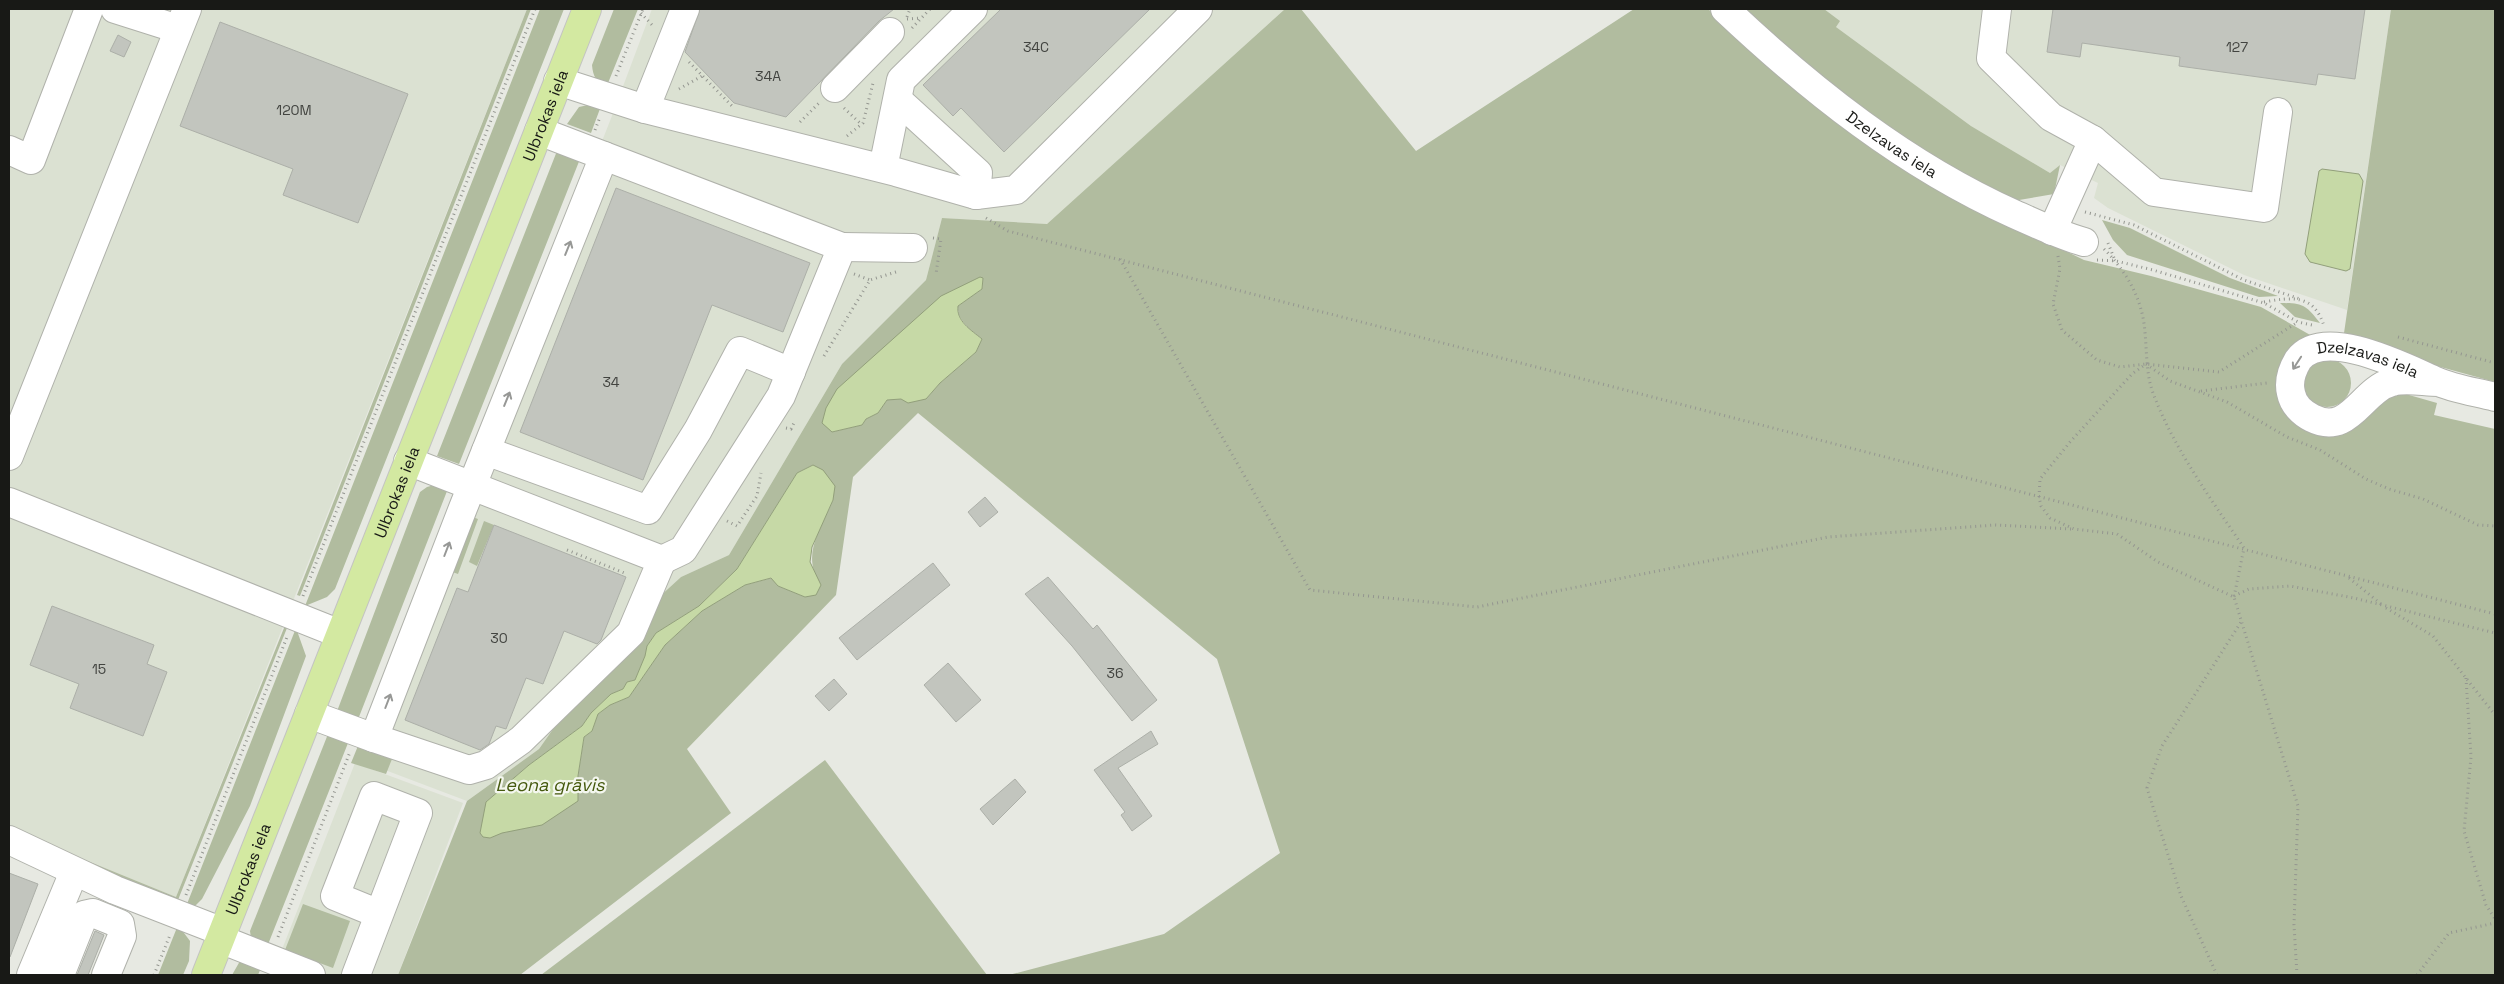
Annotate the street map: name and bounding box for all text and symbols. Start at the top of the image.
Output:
house number: 34C [1023,38,1049,56]
house number: 127 [2226,38,2248,56]
street label: Ulbrokas iela [518,67,573,165]
house number: 34A [755,67,781,85]
house number: 120M [276,101,312,119]
street label: Dzelzavas iela [1842,106,1941,183]
one-way arrow [563,241,573,256]
street label: Dzelzavas iela [2315,337,2422,383]
one-way arrow [2292,356,2302,370]
house number: 34 [602,373,620,391]
one-way arrow [503,391,512,407]
street label: Ulbrokas iela [369,443,424,541]
one-way arrow [443,542,452,558]
house number: 30 [490,629,508,647]
house number: 15 [92,660,106,678]
house number: 36 [1106,664,1124,682]
one-way arrow [384,694,394,709]
water label: Leona grāvis [495,773,605,796]
street label: Ulbrokas iela [221,820,276,918]

